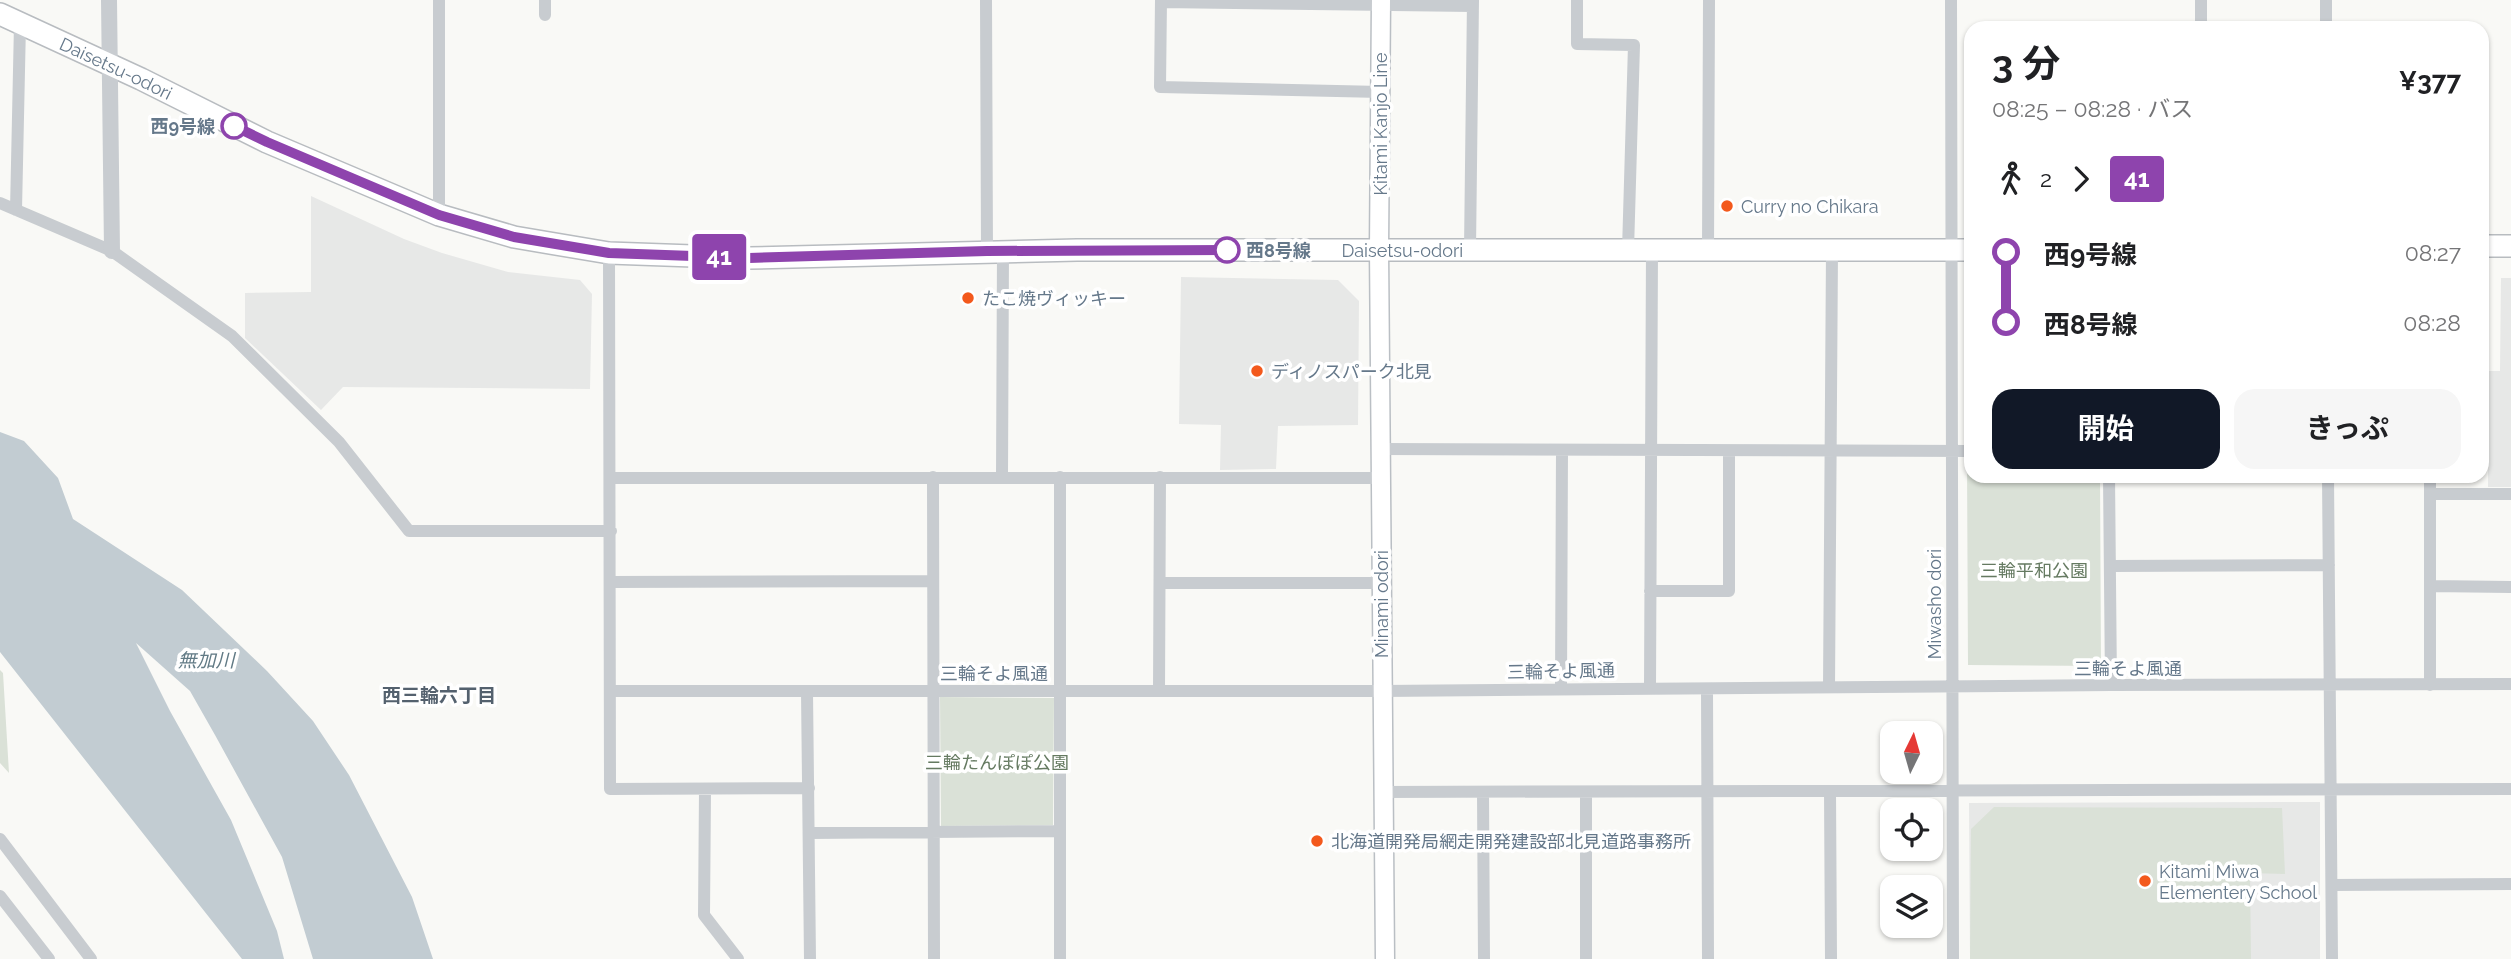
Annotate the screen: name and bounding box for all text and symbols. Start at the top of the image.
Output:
street label: Daisetsu-odori [57,33,176,103]
text: 3 分 [1992,41,2060,86]
street label: Kitami Kanjo Line [1370,52,1391,196]
text: ¥377 [2399,66,2461,96]
text: 08:25 – 08:28 · バス [1992,95,2193,122]
marker: 西9号線 [221,113,247,139]
place label: 西9号線 [150,116,215,137]
icon: walk [1992,160,2030,198]
icon: forward [2062,160,2100,198]
text: 41 [2124,164,2150,193]
text: 2 [2040,165,2052,192]
place label: Curry no Chikara [1741,196,1879,217]
marker: Curry no Chikara [1719,198,1735,214]
line badge: 41 [688,234,750,280]
marker: 西8号線 [1214,237,1240,263]
text: 08:27 [2405,239,2461,266]
place label: 西8号線 [1246,240,1311,261]
street label: Daisetsu-odori [1341,240,1463,261]
text: 西9号線 [2044,240,2137,270]
text: 41 [706,242,732,271]
place label: たこ焼ヴィッキー [982,288,1126,309]
marker: たこ焼ヴィッキー [960,290,976,306]
text: 08:28 [2403,309,2461,336]
text: 西8号線 [2044,310,2138,340]
place label: ディノスパーク北見 [1271,361,1432,382]
marker: ディノスパーク北見 [1249,363,1265,379]
button: 開始 [1992,389,2220,469]
button: きっぷ [2234,389,2461,469]
street label: Miwasho dori [1924,549,1945,659]
street label: Minami odori [1371,550,1392,658]
park label: 三輪平和公園 [1980,560,2088,581]
water label: 無加川 [177,649,236,671]
street label: 三輪そよ風通 [2074,658,2182,679]
street label: 三輪そよ風通 [1507,660,1615,682]
street label: 三輪そよ風通 [940,663,1048,684]
district label: 西三輪六丁目 [382,684,496,706]
north arrow [1880,721,1942,784]
map controls [1880,721,1943,938]
park label: 三輪たんぽぽ公園 [925,752,1069,773]
button: locate [1880,798,1943,861]
place label: 北海道開発局網走開発建設部北見道路事務所 [1331,831,1691,852]
marker: 北海道開発局網走開発建設部北見道路事務所 [1309,833,1325,849]
place label: Kitami Miwa Elementery School [2159,861,2317,903]
marker: Kitami Miwa Elementery School [2137,873,2153,889]
button: layers [1880,875,1943,938]

